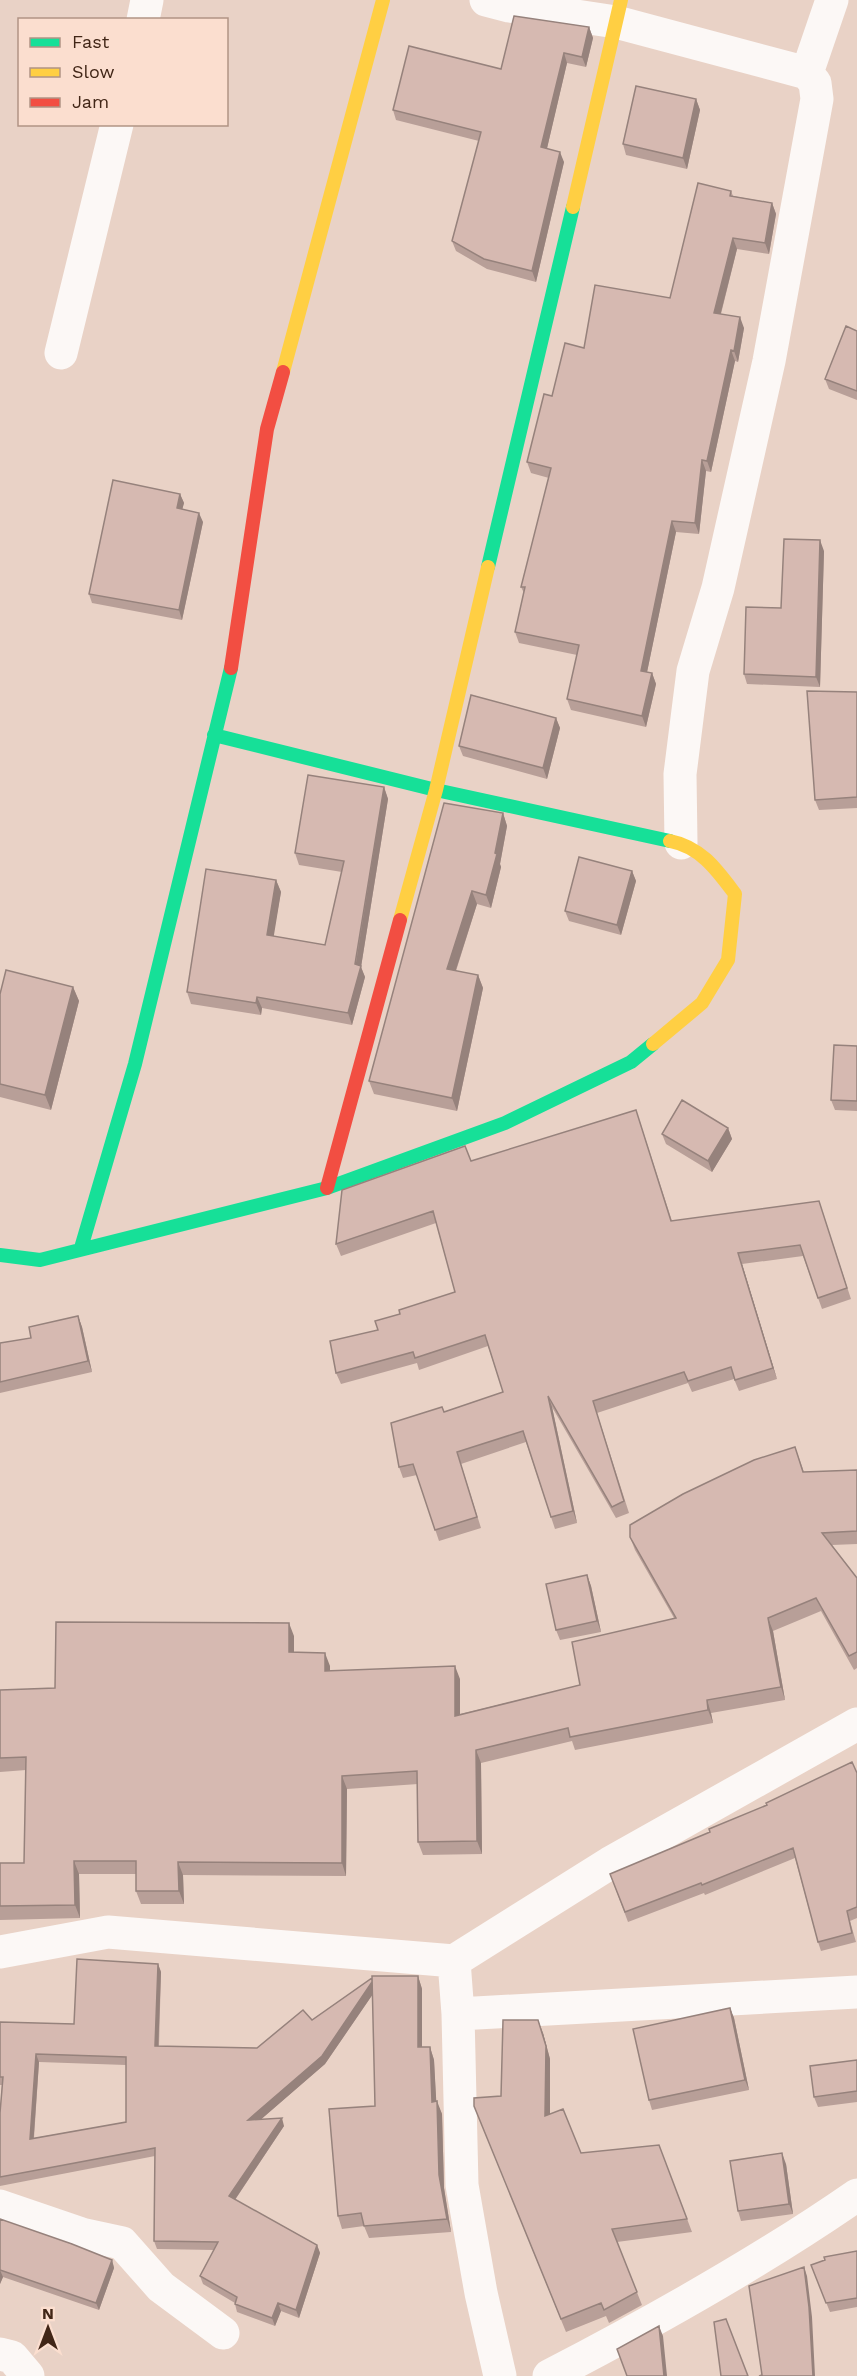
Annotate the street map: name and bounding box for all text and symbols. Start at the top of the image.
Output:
legend [18,18,228,126]
text: Fast [72,31,110,52]
text: Slow [72,61,115,82]
text: Jam [72,91,109,112]
north arrow [18,2298,78,2358]
text: N [42,2304,54,2323]

